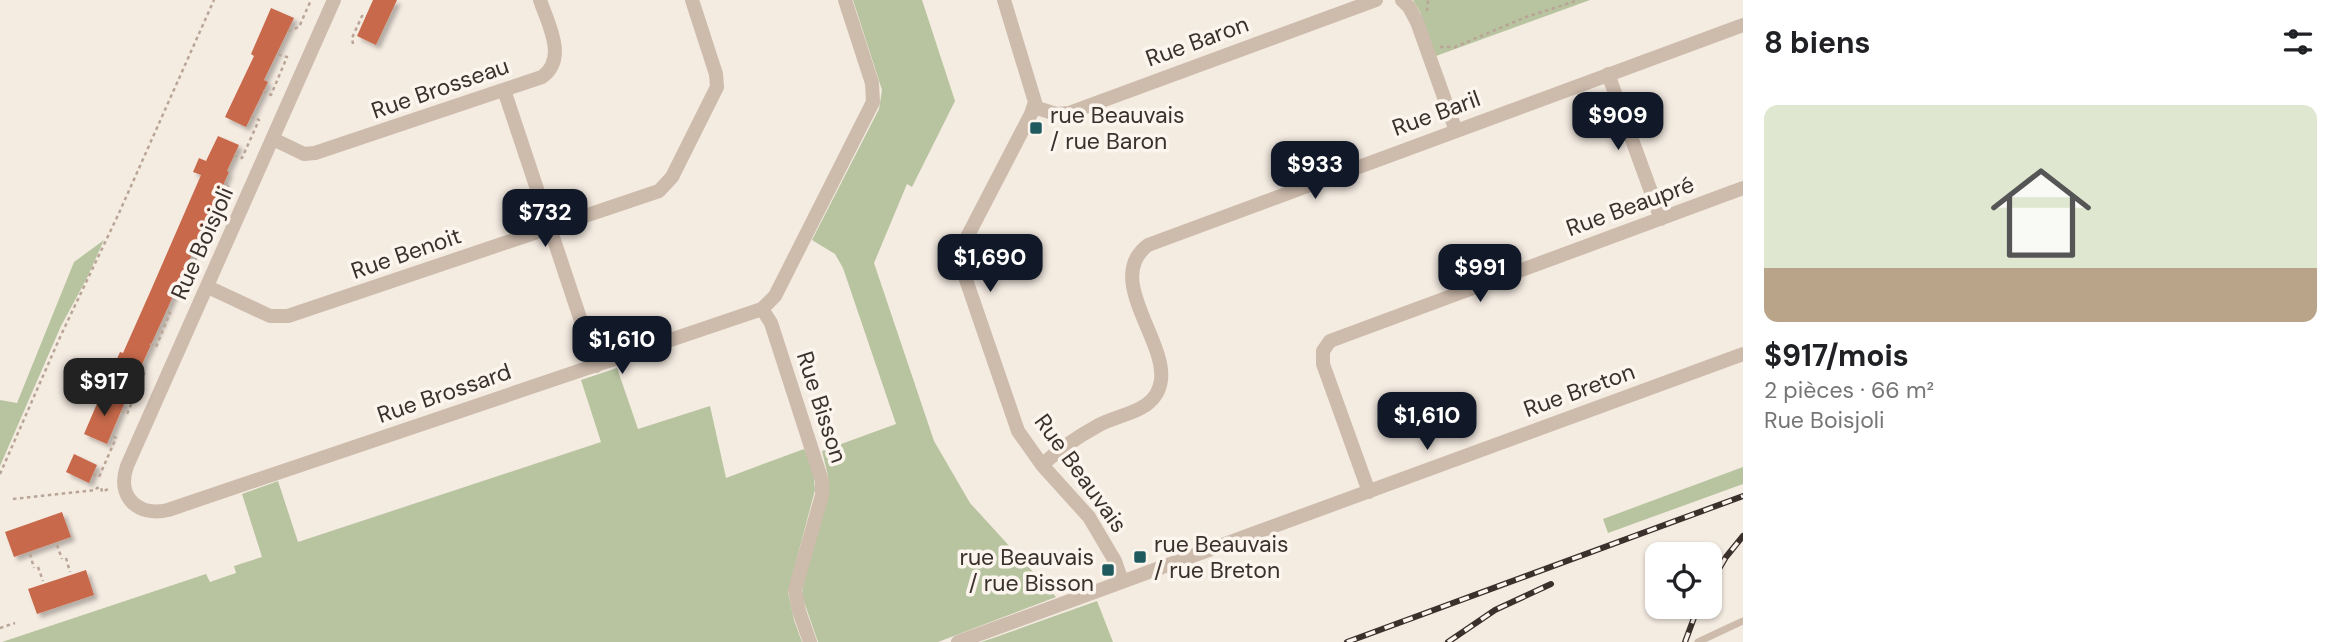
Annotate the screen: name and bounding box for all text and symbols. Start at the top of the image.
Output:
street label: Rue Baron [1141,9,1253,73]
text: 8 biens [1764,23,1870,62]
icon: filters [2279,23,2317,61]
street label: Rue Brosseau [367,50,513,126]
street label: Rue Baril [1388,83,1484,143]
pin: $909 [1577,92,1659,152]
place label: rue Beauvais / rue Baron [1050,100,1185,156]
text: $909 [1588,100,1648,130]
marker: rue Beauvais / rue Baron [1028,120,1044,136]
pin: $933 [1274,142,1356,201]
text: $933 [1287,149,1343,179]
icon: home [1978,150,2104,276]
street label: Rue Beaupré [1562,169,1698,243]
street label: Rue Boisjoli [164,182,240,304]
pin: $732 [504,190,586,249]
text: $732 [518,197,572,227]
street label: Rue Benoit [347,220,465,286]
pin: $1,690 [933,234,1047,294]
text: $1,690 [954,242,1026,272]
pin: $991 [1439,244,1521,304]
text: $991 [1454,252,1506,282]
pin: $1,610 [565,316,679,376]
text: $1,610 [588,324,656,354]
text: $917/mois [1764,336,1909,375]
street label: Rue Bisson [790,348,854,466]
street label: Rue Brossard [373,356,515,430]
street label: Rue Breton [1519,356,1639,424]
pin: $917 [63,358,145,418]
text: $917 [79,366,129,396]
text: 2 pièces · 66 m² [1764,375,1934,405]
pin: $1,610 [1370,392,1484,452]
text: $1,610 [1393,400,1461,430]
text: Rue Boisjoli [1764,405,1884,435]
street label: Rue Beauvais [1028,408,1134,538]
place label: rue Beauvais / rue Breton [1154,529,1289,585]
place label: rue Beauvais / rue Bisson [959,542,1094,598]
map controls [1645,542,1722,619]
button: locate [1645,542,1722,619]
marker: rue Beauvais / rue Breton [1132,549,1148,565]
marker: rue Beauvais / rue Bisson [1100,562,1116,578]

